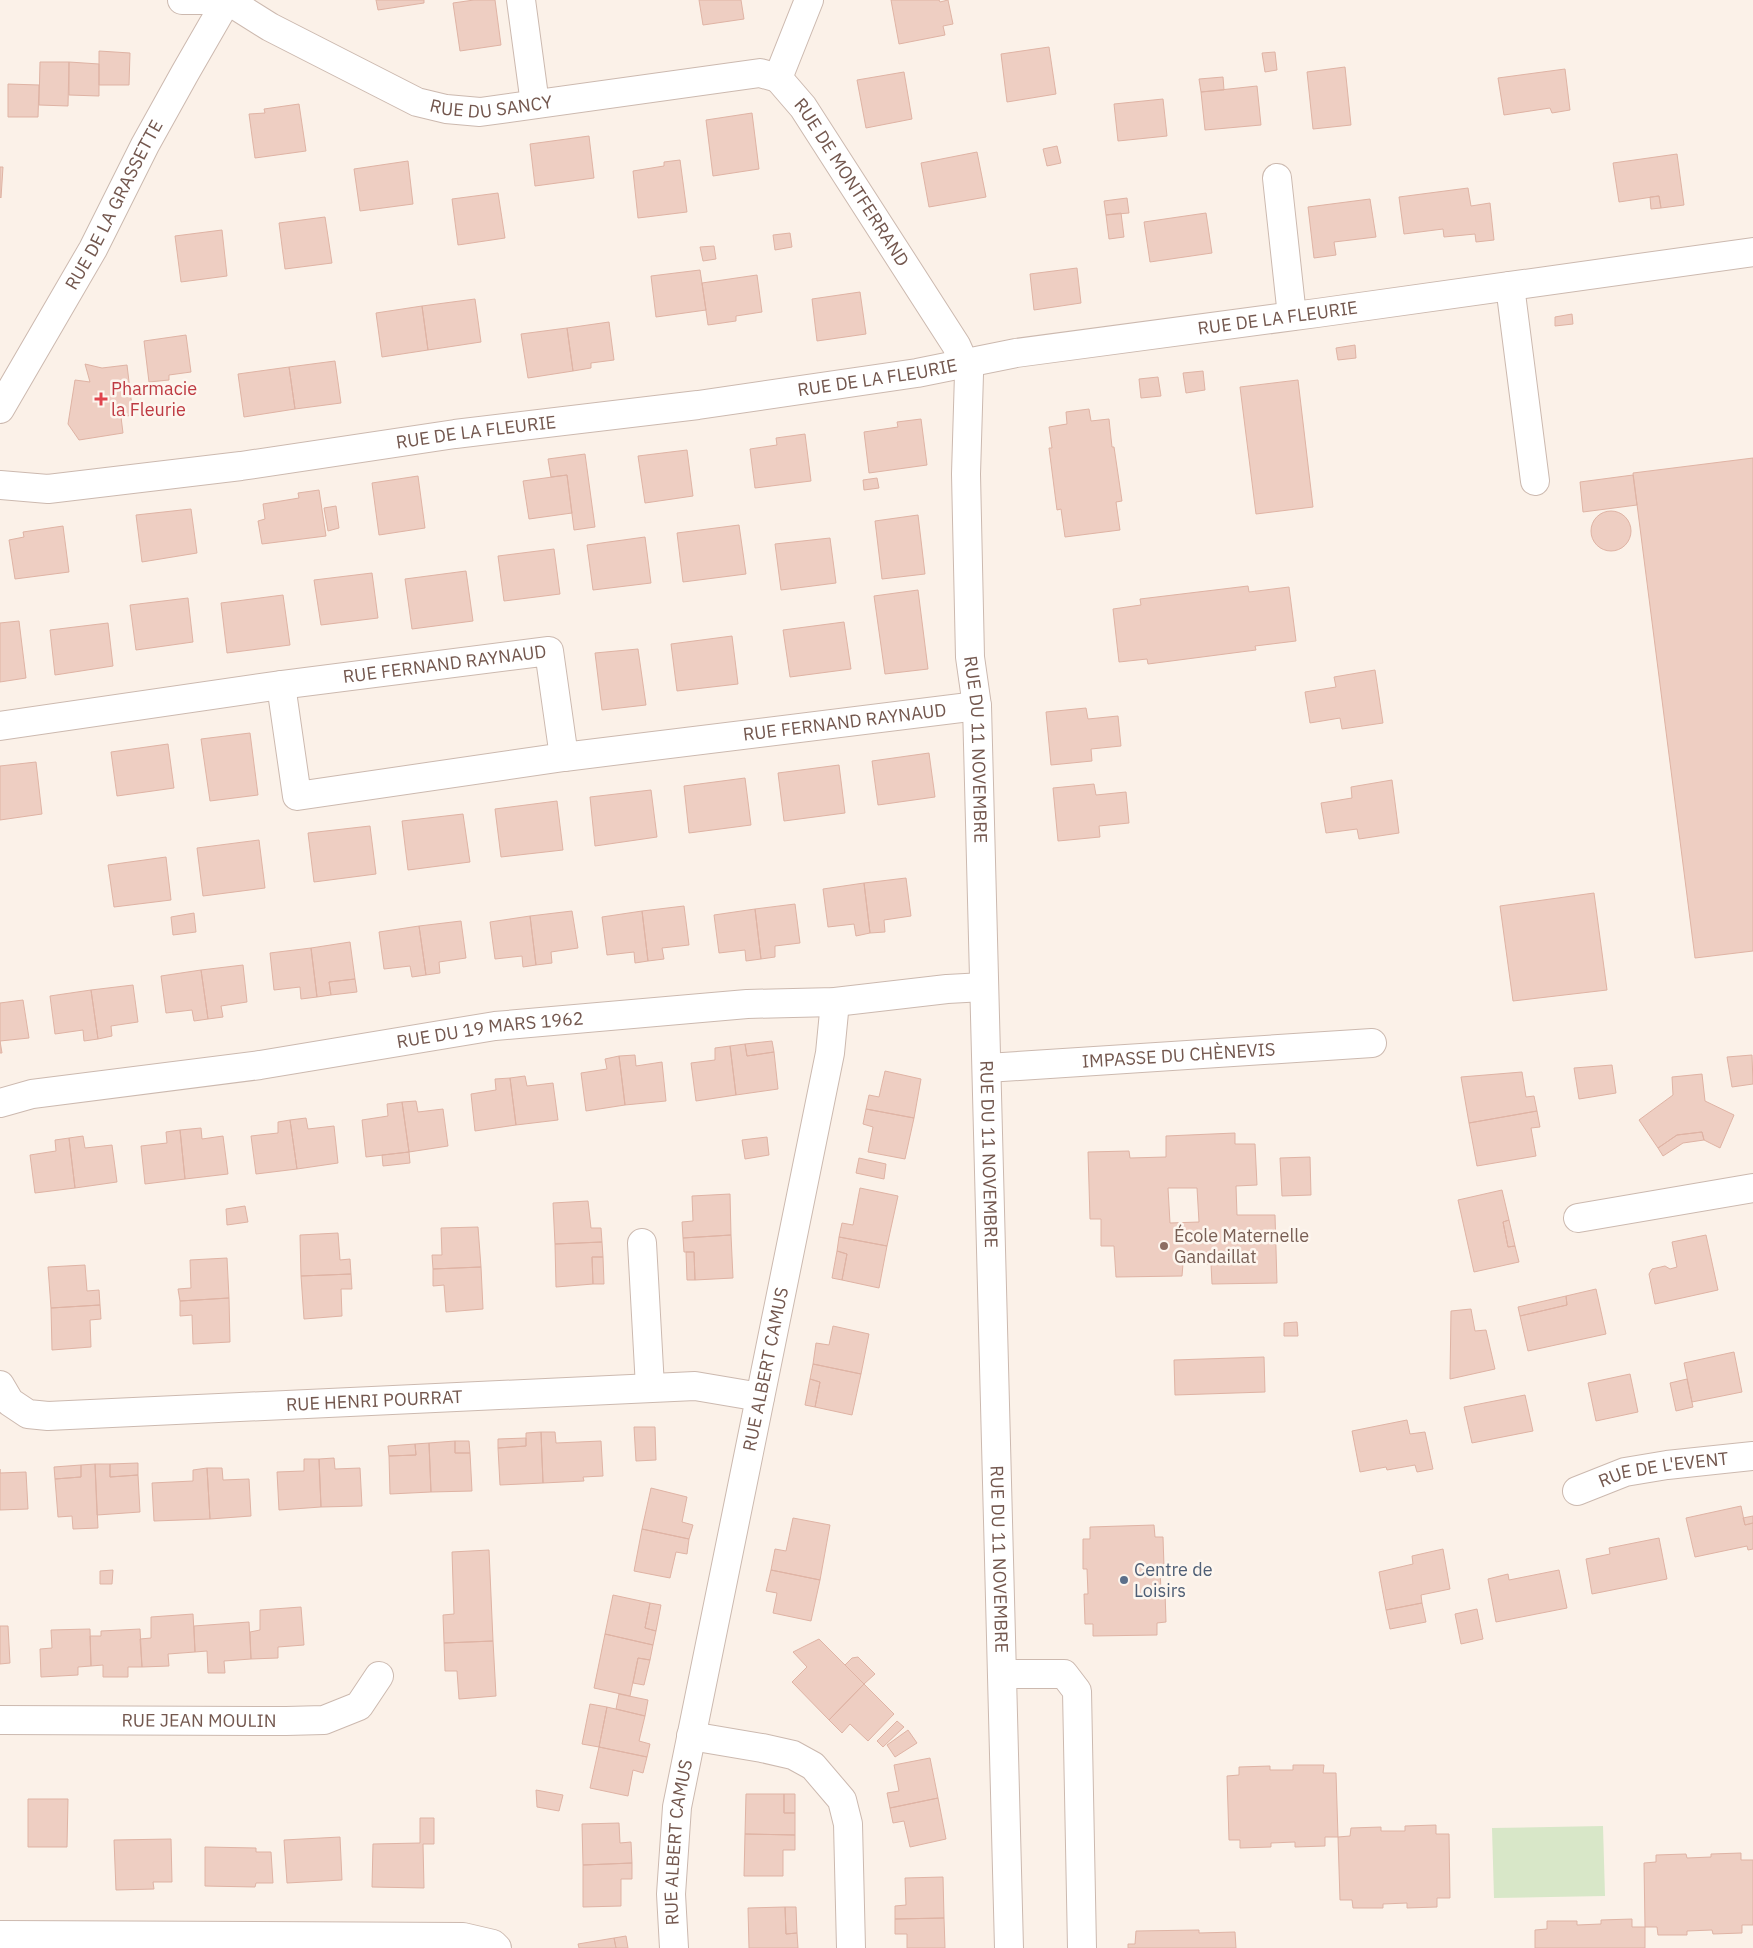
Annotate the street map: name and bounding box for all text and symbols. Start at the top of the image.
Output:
street label: RUE DU SANCY [428,90,554,123]
street label: RUE DE MONTFERRAND [789,93,914,271]
street label: RUE DE LA GRASSETTE [60,116,168,294]
street label: RUE DE LA FLEURIE [1196,295,1359,340]
street label: RUE DE LA FLEURIE [796,353,959,401]
place label: Pharmacie la Fleurie [111,377,197,421]
marker: Pharmacie la Fleurie [95,393,107,405]
street label: RUE DE LA FLEURIE [394,410,557,454]
street label: RUE FERNAND RAYNAUD [342,639,548,688]
street label: RUE DU 11 NOVEMBRE [959,654,993,844]
street label: RUE FERNAND RAYNAUD [742,698,948,746]
street label: RUE DU 19 MARS 1962 [395,1006,585,1053]
street label: IMPASSE DU CHÈNEVIS [1081,1037,1276,1073]
street label: RUE DU 11 NOVEMBRE [975,1060,1003,1248]
place label: École Maternelle Gandaillat [1174,1224,1309,1268]
marker: École Maternelle Gandaillat [1158,1240,1170,1252]
street label: RUE ALBERT CAMUS [737,1285,793,1453]
street label: RUE HENRI POURRAT [285,1385,463,1416]
street label: RUE DE L'EVENT [1595,1447,1730,1492]
street label: RUE DU 11 NOVEMBRE [986,1465,1013,1653]
place label: Centre de Loisirs [1134,1558,1213,1602]
marker: Centre de Loisirs [1118,1574,1130,1586]
street label: RUE JEAN MOULIN [121,1708,277,1732]
street label: RUE ALBERT CAMUS [659,1757,697,1926]

